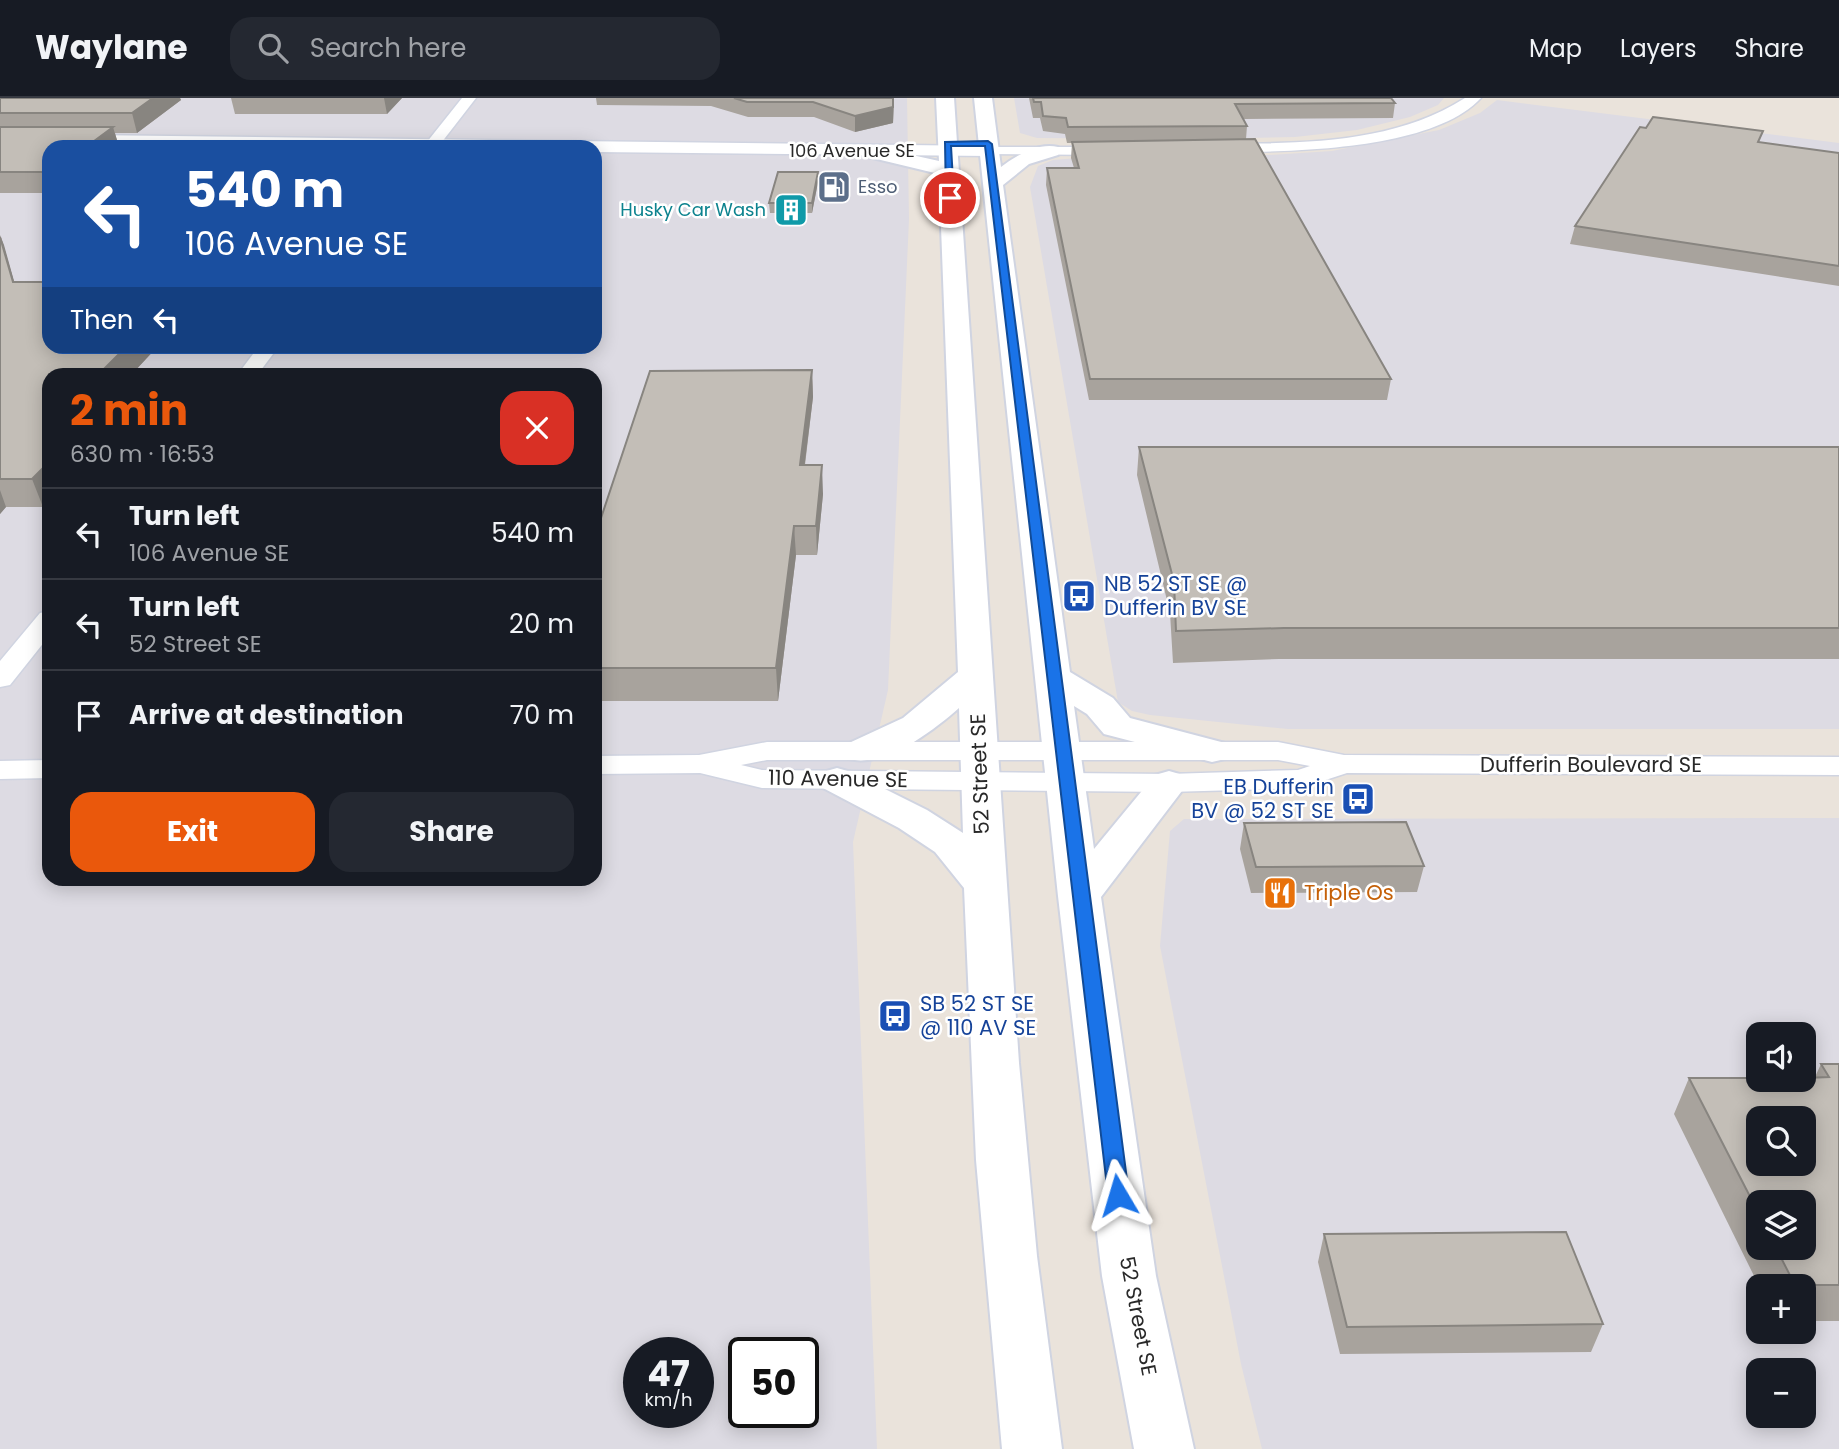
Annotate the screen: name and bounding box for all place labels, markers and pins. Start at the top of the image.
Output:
fuel station icon: Esso [815,168,853,206]
pin [920,168,980,228]
place label: Esso [858,174,898,199]
building icon: Husky Car Wash [772,191,810,229]
place label: Husky Car Wash [620,197,766,222]
place label: NB 52 ST SE @ Dufferin BV SE [1104,569,1247,622]
bus stop icon: NB 52 ST SE @ Dufferin BV SE [1060,577,1098,615]
place label: EB Dufferin BV @ 52 ST SE [1191,772,1334,825]
bus stop icon: EB Dufferin BV @ 52 ST SE [1339,780,1377,818]
restaurant icon: Triple Os [1261,874,1299,912]
place label: Triple Os [1304,878,1394,907]
place label: SB 52 ST SE @ 110 AV SE [920,989,1036,1042]
bus stop icon: SB 52 ST SE @ 110 AV SE [876,997,914,1035]

